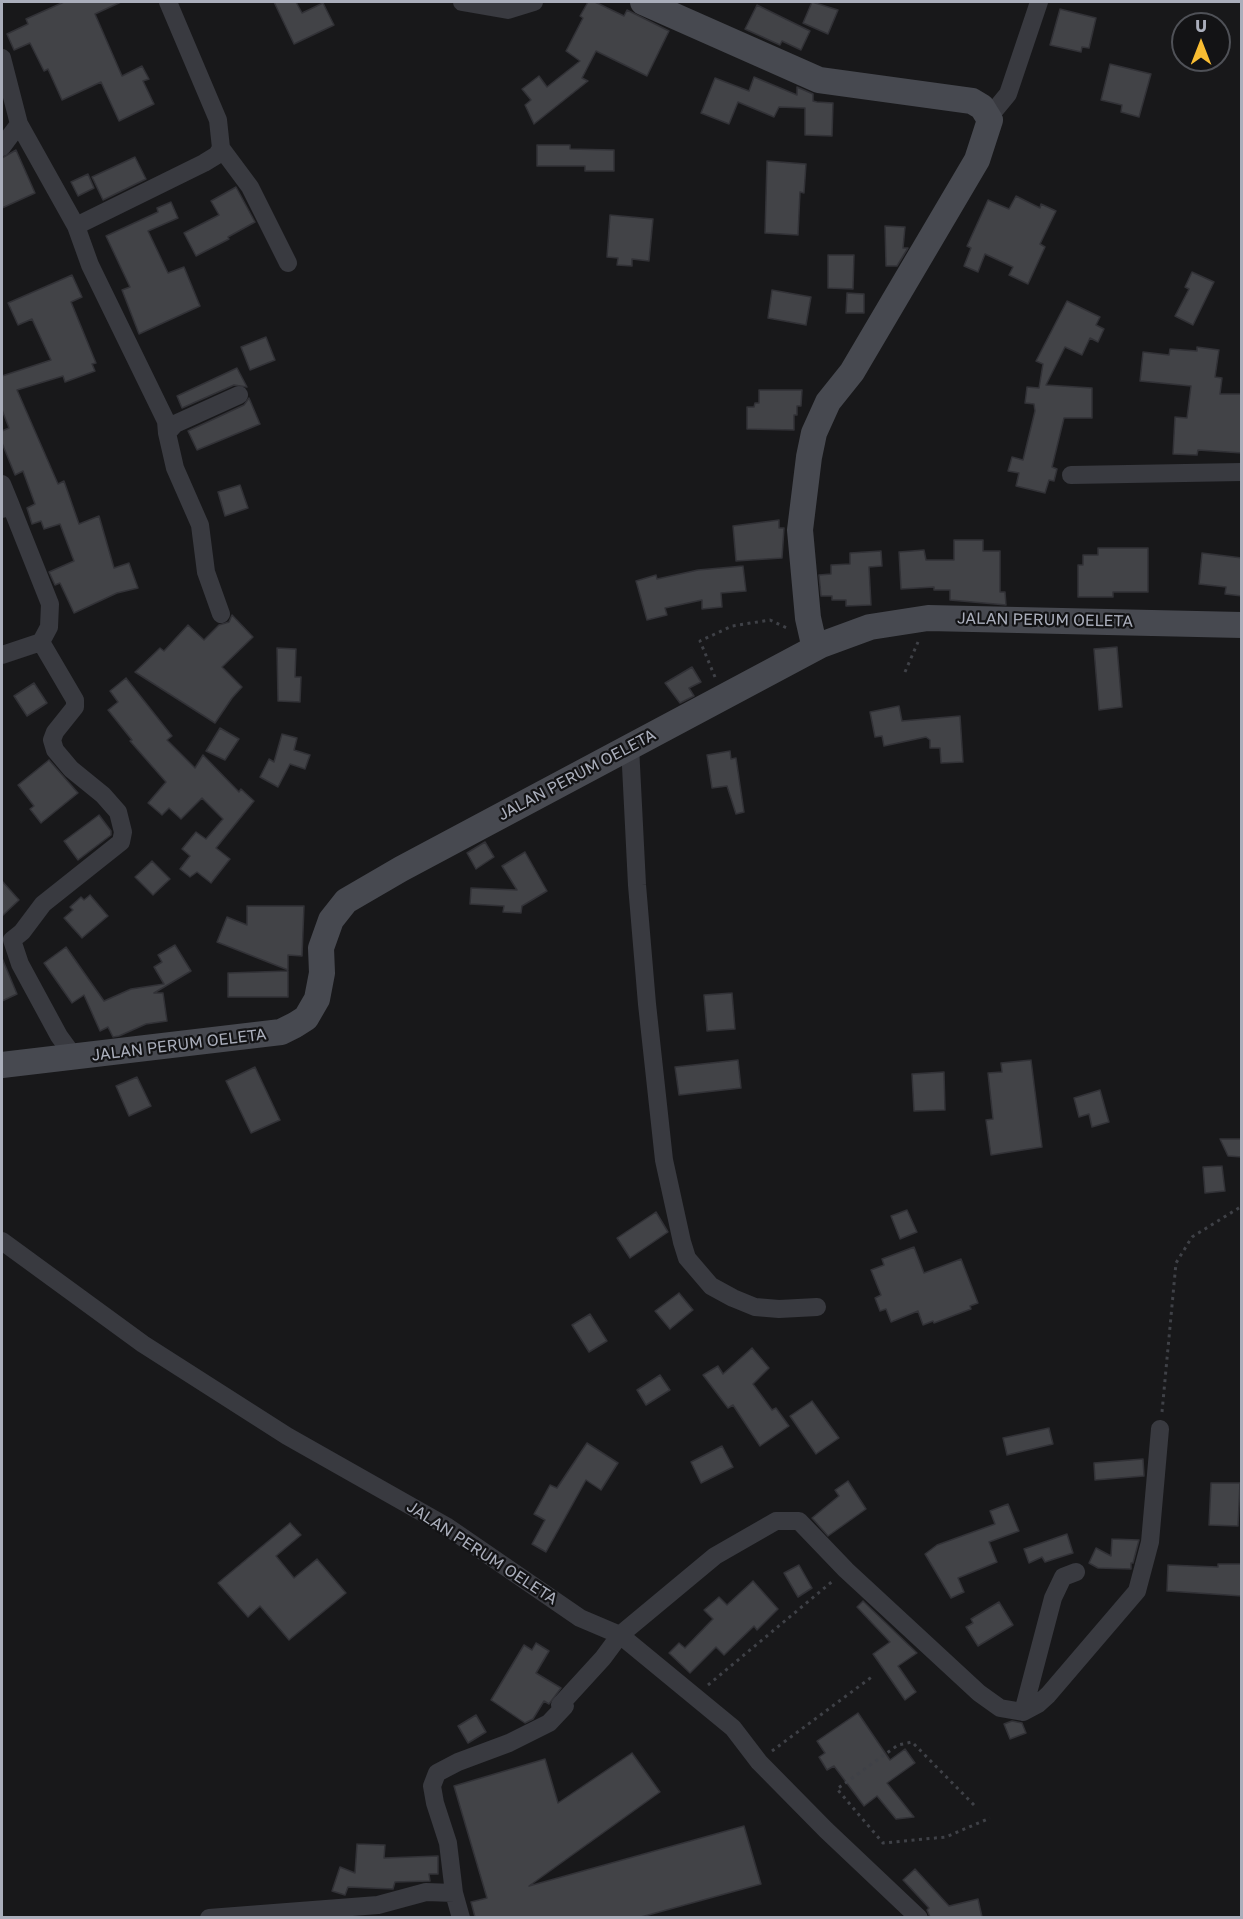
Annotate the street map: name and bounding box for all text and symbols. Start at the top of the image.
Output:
north arrow [1171,12,1231,72]
text: U [1195,16,1207,36]
street label: JALAN PERUM OELETA [957,609,1133,631]
street label: JALAN PERUM OELETA [495,725,659,825]
street label: JALAN PERUM OELETA [90,1025,268,1065]
street label: JALAN PERUM OELETA [403,1497,561,1609]

